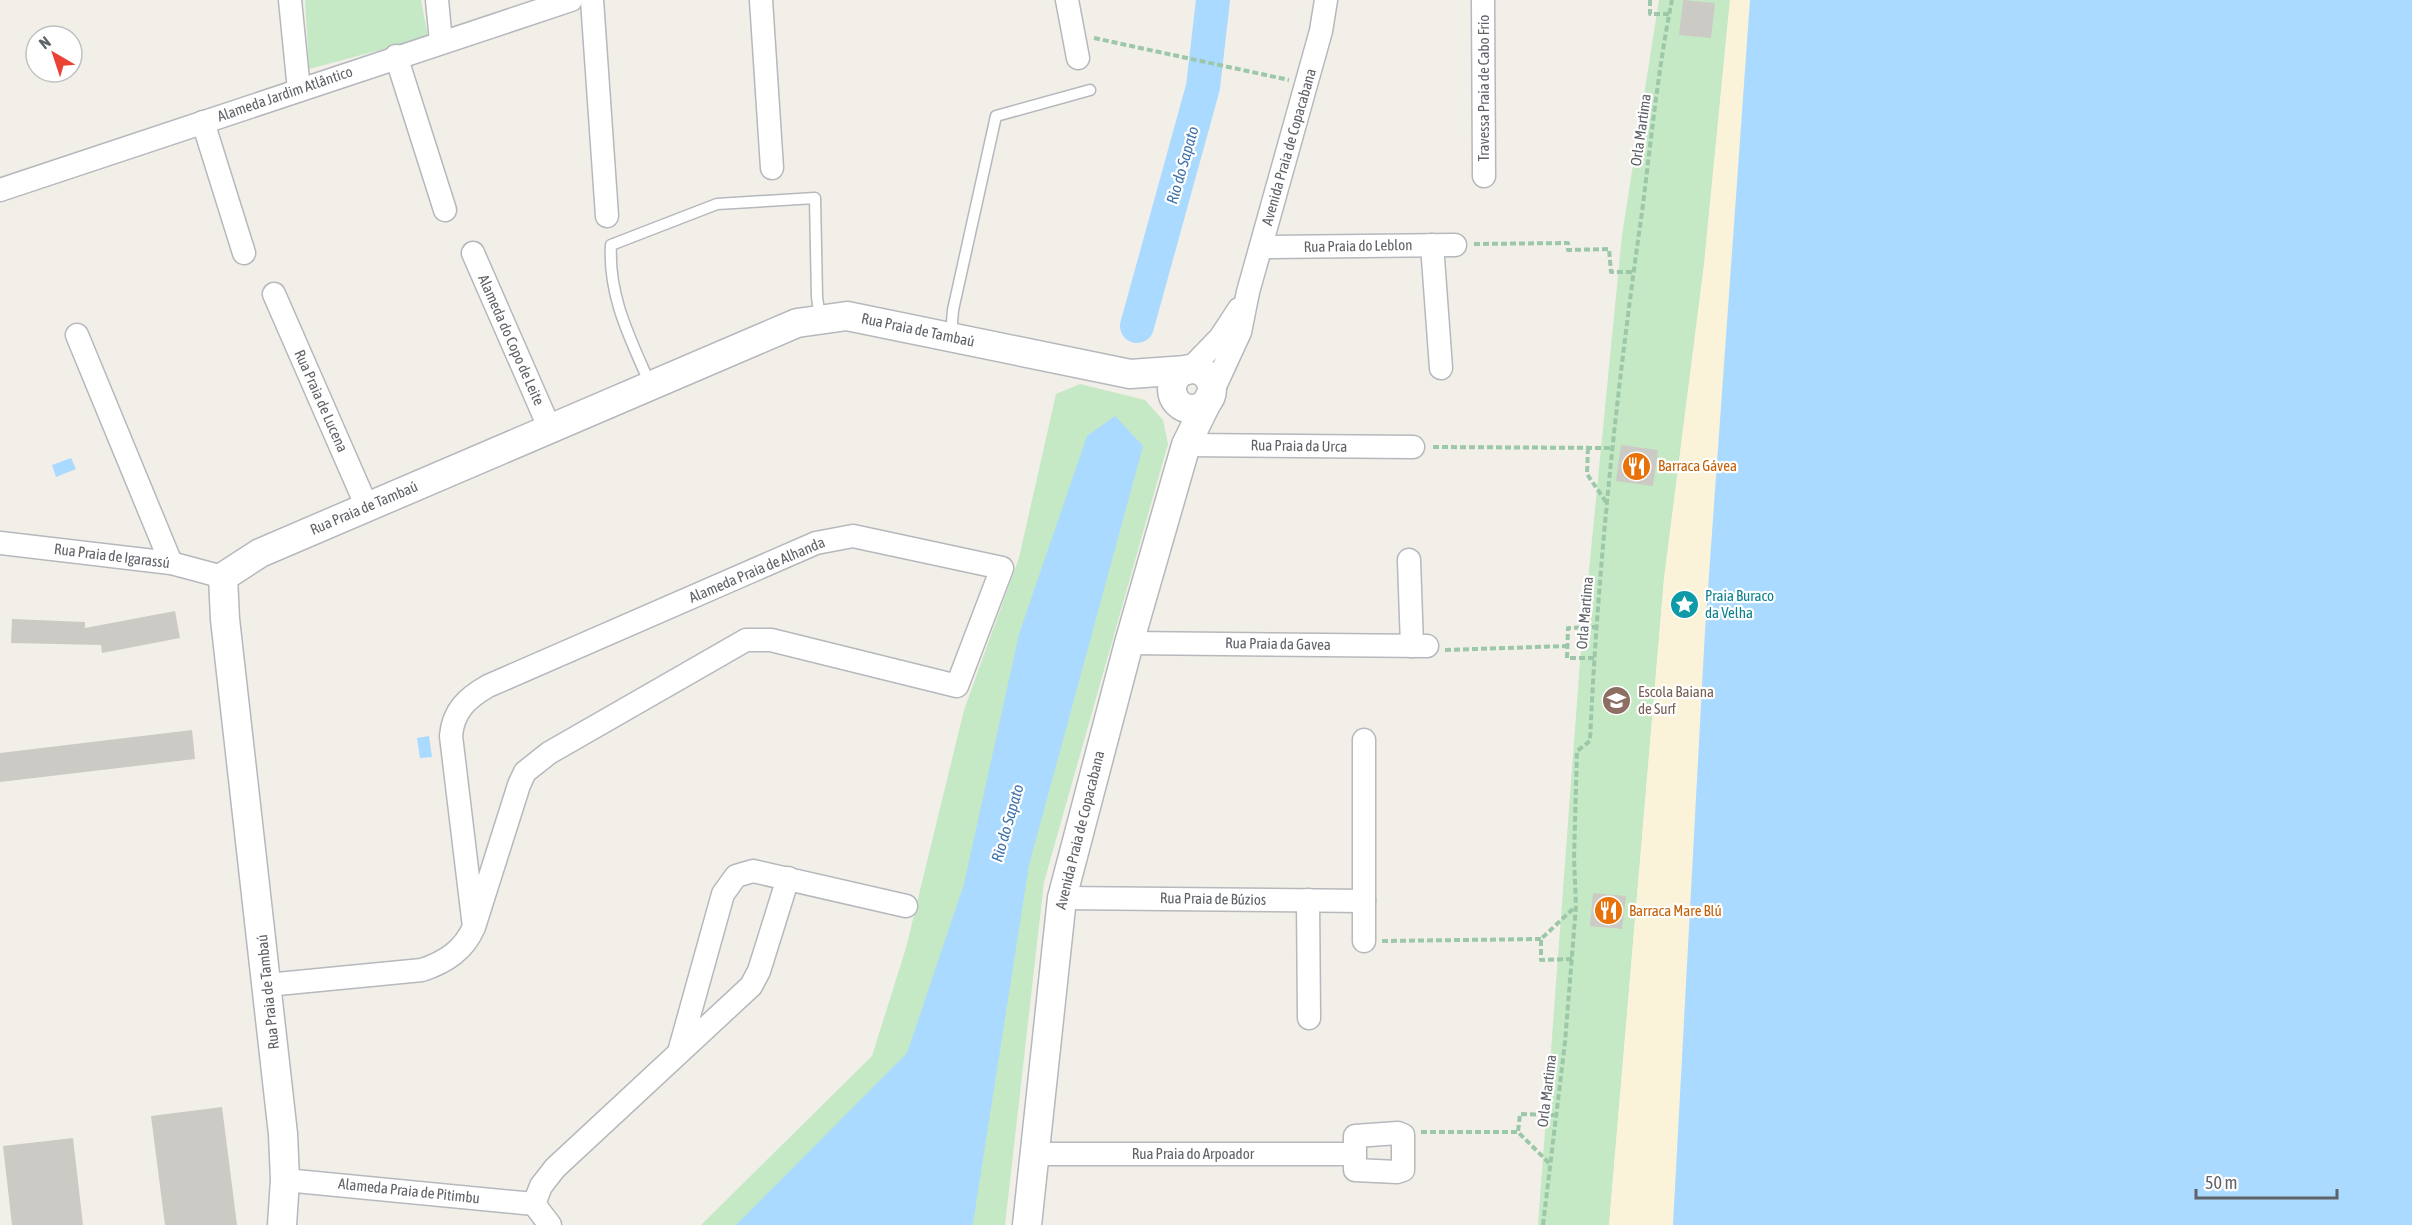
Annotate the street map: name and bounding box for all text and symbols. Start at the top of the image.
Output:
street label: Travessa Praia de Cabo Frio [1475,15,1492,161]
north arrow [24,24,84,84]
text: N [35,32,54,52]
street label: Alameda Jardim Atlântico [215,62,355,125]
street label: Avenida Praia de Copacabana [1258,66,1319,227]
street label: Orla Martima [1627,93,1654,167]
water label: Rio do Sapato [1162,124,1203,206]
street label: Rua Praia do Leblon [1303,236,1413,255]
street label: Alameda do Copo de Leite [475,272,548,408]
street label: Rua Praia de Tambaú [860,309,976,350]
street label: Rua Praia de Lucena [291,347,352,455]
street label: Rua Praia da Urca [1251,436,1347,455]
restaurant icon: Barraca Gávea [1621,450,1653,482]
place label: Barraca Gávea [1658,457,1737,474]
street label: Rua Praia de Tambaú [307,477,420,538]
street label: Alameda Praia de Alhanda [686,533,827,606]
street label: Rua Praia de Igarassú [53,540,171,571]
street label: Orla Martima [1573,576,1596,650]
place label: Praia Buraco da Velha [1705,587,1774,621]
place icon: Praia Buraco da Velha [1668,589,1700,621]
street label: Rua Praia da Gavea [1225,634,1331,653]
place label: Escola Baiana de Surf [1638,683,1714,717]
school or university icon: Escola Baiana de Surf [1601,685,1633,717]
street label: Avenida Praia de Copacabana [1052,749,1107,911]
water label: Rio do Sapato [987,782,1028,864]
street label: Rua Praia de Búzios [1160,889,1266,908]
restaurant icon: Barraca Mare Blú [1592,895,1624,927]
place label: Barraca Mare Blú [1629,902,1722,919]
street label: Rua Praia de Tambaú [253,934,282,1050]
street label: Orla Martima [1534,1054,1559,1128]
street label: Rua Praia do Arpoador [1132,1145,1255,1162]
scale bar [2196,1162,2337,1200]
text: 50 m [2205,1172,2237,1193]
street label: Alameda Praia de Pitimbu [337,1175,481,1206]

